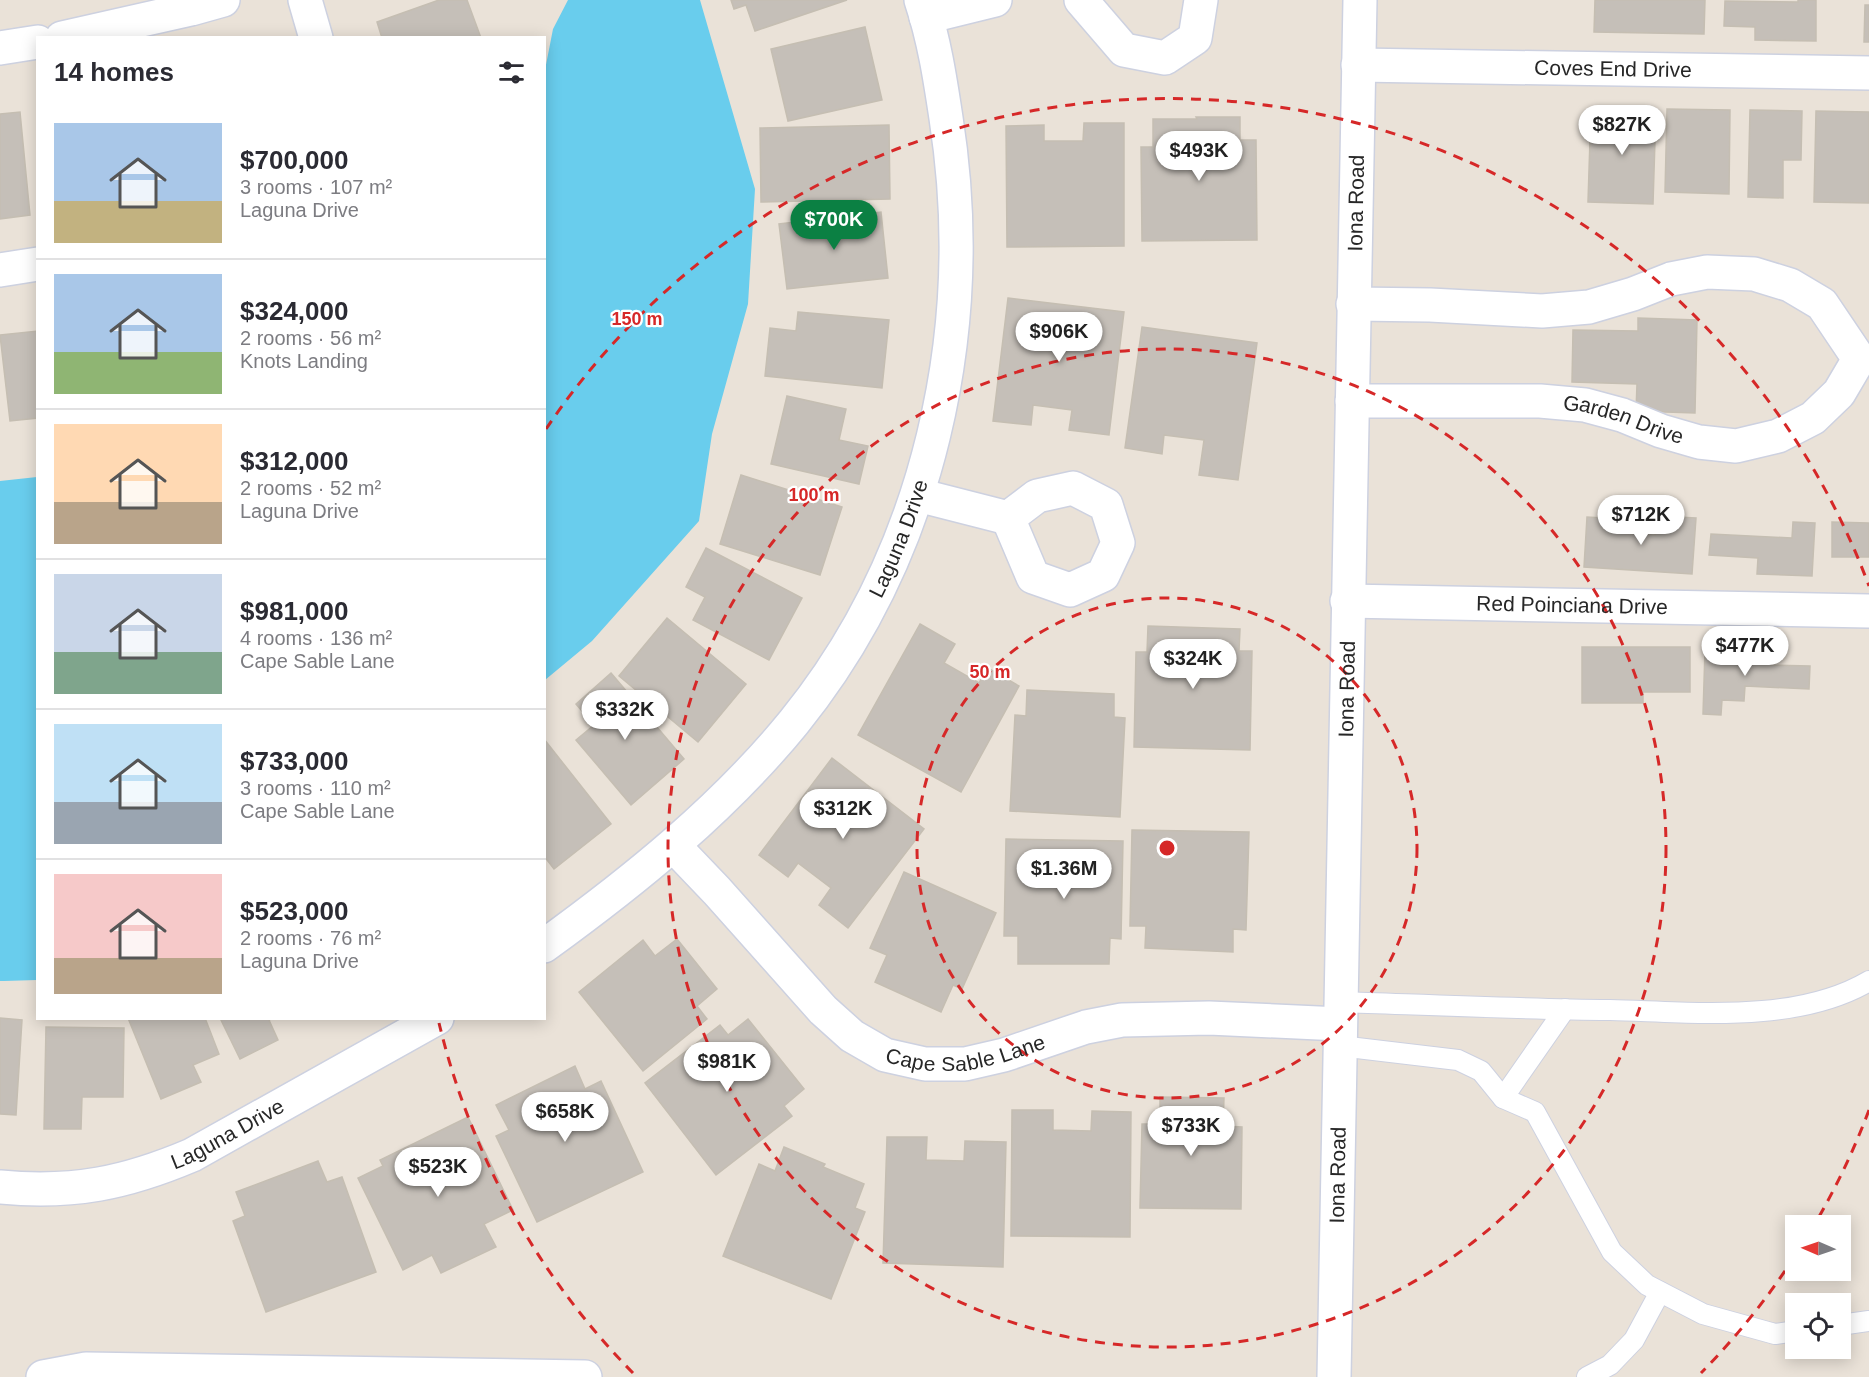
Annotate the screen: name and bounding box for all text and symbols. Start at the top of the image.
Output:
icon: filters [495,56,528,89]
street label: Coves End Drive [1534,56,1692,81]
text: 14 homes [54,57,174,87]
pin: $827K [1580,105,1664,156]
text: $827K [1593,113,1651,135]
pin: $493K [1157,131,1241,182]
text: $493K [1170,139,1228,161]
text: $700,000 [240,145,348,175]
icon: home [102,147,174,219]
street label: Iona Road [1343,154,1368,252]
text: 3 rooms · 107 m² [240,176,392,198]
text: Laguna Drive [240,199,359,221]
pin: $700K [792,200,876,251]
text: $700K [805,208,863,230]
text: $324,000 [240,296,348,326]
icon: home [102,298,174,370]
text: 150 m [611,309,663,329]
pin: $906K [1017,312,1101,363]
text: $906K [1030,320,1088,342]
text: 2 rooms · 56 m² [240,327,381,349]
text: Knots Landing [240,350,368,372]
street label: Garden Drive [1562,391,1686,448]
text: $312,000 [240,446,348,476]
icon: home [102,448,174,520]
text: 2 rooms · 52 m² [240,477,381,499]
street label: Laguna Drive [864,477,932,601]
text: 100 m [788,485,840,505]
pin: $712K [1599,495,1683,546]
text: Laguna Drive [240,500,359,522]
text: $712K [1612,503,1670,525]
street label: Red Poinciana Drive [1476,591,1668,618]
text: $981,000 [240,596,348,626]
icon: home [102,598,174,670]
pin: $477K [1703,626,1787,677]
text: 4 rooms · 136 m² [240,627,392,649]
text: $477K [1716,634,1774,656]
pin: $324K [1151,639,1235,690]
street label: Iona Road [1334,640,1359,738]
text: $324K [1164,647,1222,669]
text: Cape Sable Lane [240,650,395,672]
text: 50 m [969,662,1011,682]
pin: $332K [583,690,667,741]
text: $332K [596,698,654,720]
text: $733,000 [240,746,348,776]
icon: home [102,748,174,820]
text: 3 rooms · 110 m² [240,777,391,799]
pin: $312K [801,789,885,840]
text: $312K [814,797,872,819]
text: Cape Sable Lane [240,800,395,822]
centre of rings [1157,838,1177,858]
pin: $1.36M [1015,849,1113,900]
text: $1.36M [1031,857,1097,879]
text: $523,000 [240,896,348,926]
icon: home [102,898,174,970]
text: 2 rooms · 76 m² [240,927,381,949]
text: Laguna Drive [240,950,359,972]
street label: Cape Sable Lane [884,1030,1048,1075]
pin: $981K [685,1042,769,1093]
text: $981K [698,1050,756,1072]
pin: $658K [523,1092,607,1143]
street label: Laguna Drive [168,1094,288,1173]
text: $658K [536,1100,594,1122]
pin: $733K [1149,1106,1233,1157]
text: $733K [1162,1114,1220,1136]
street label: Iona Road [1325,1126,1350,1224]
pin: $523K [396,1147,480,1198]
text: $523K [409,1155,467,1177]
north arrow [1785,1215,1851,1281]
map controls [1785,1215,1851,1359]
button: locate [1785,1293,1851,1359]

